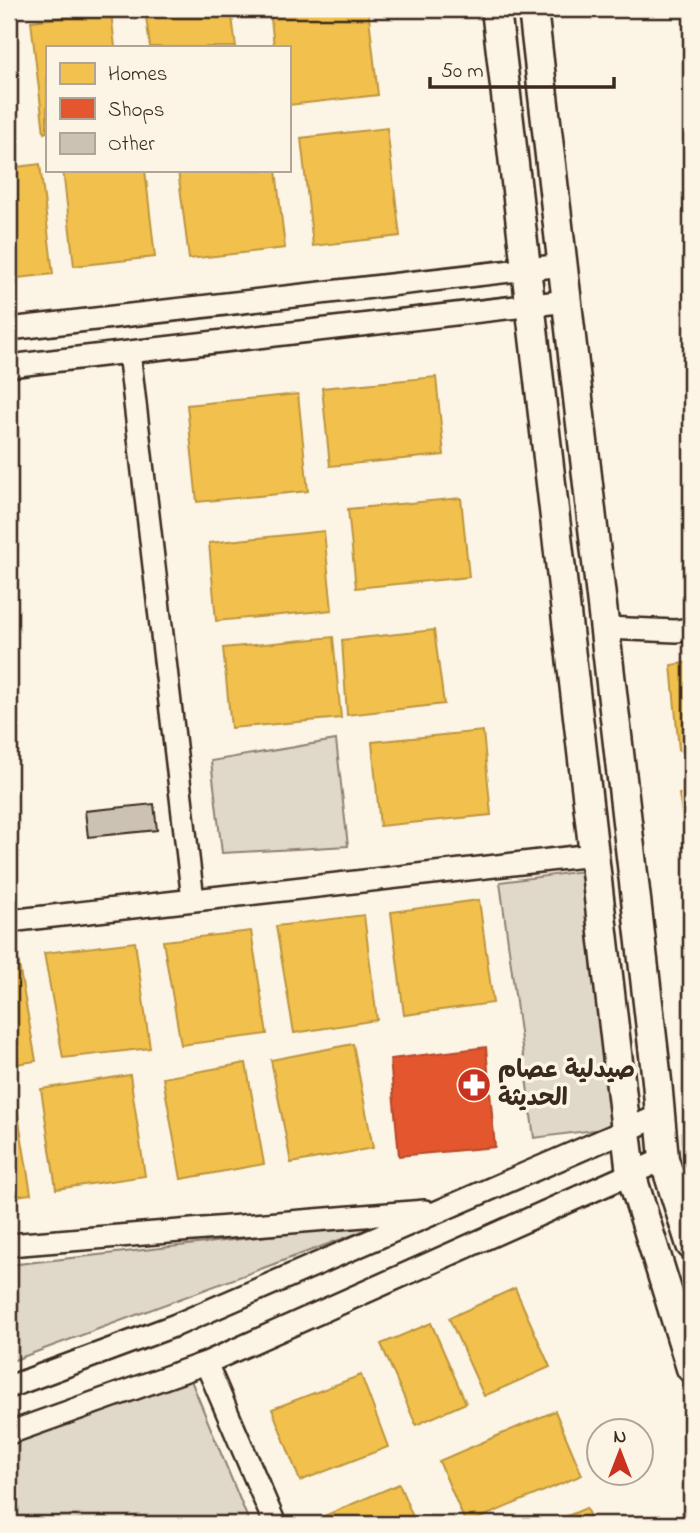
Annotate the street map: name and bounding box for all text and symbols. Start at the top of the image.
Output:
legend [46,46,290,172]
scale bar [430,46,614,90]
text: 50 m [441,57,484,87]
text: Homes [108,60,168,90]
text: Shops [108,96,165,126]
text: Other [108,130,155,160]
place label: صيدلية عصام الحديثة [498,1054,635,1117]
pharmacy icon: صيدلية عصام الحديثة [455,1066,493,1104]
north arrow [584,1418,654,1488]
text: N [614,1424,627,1451]

